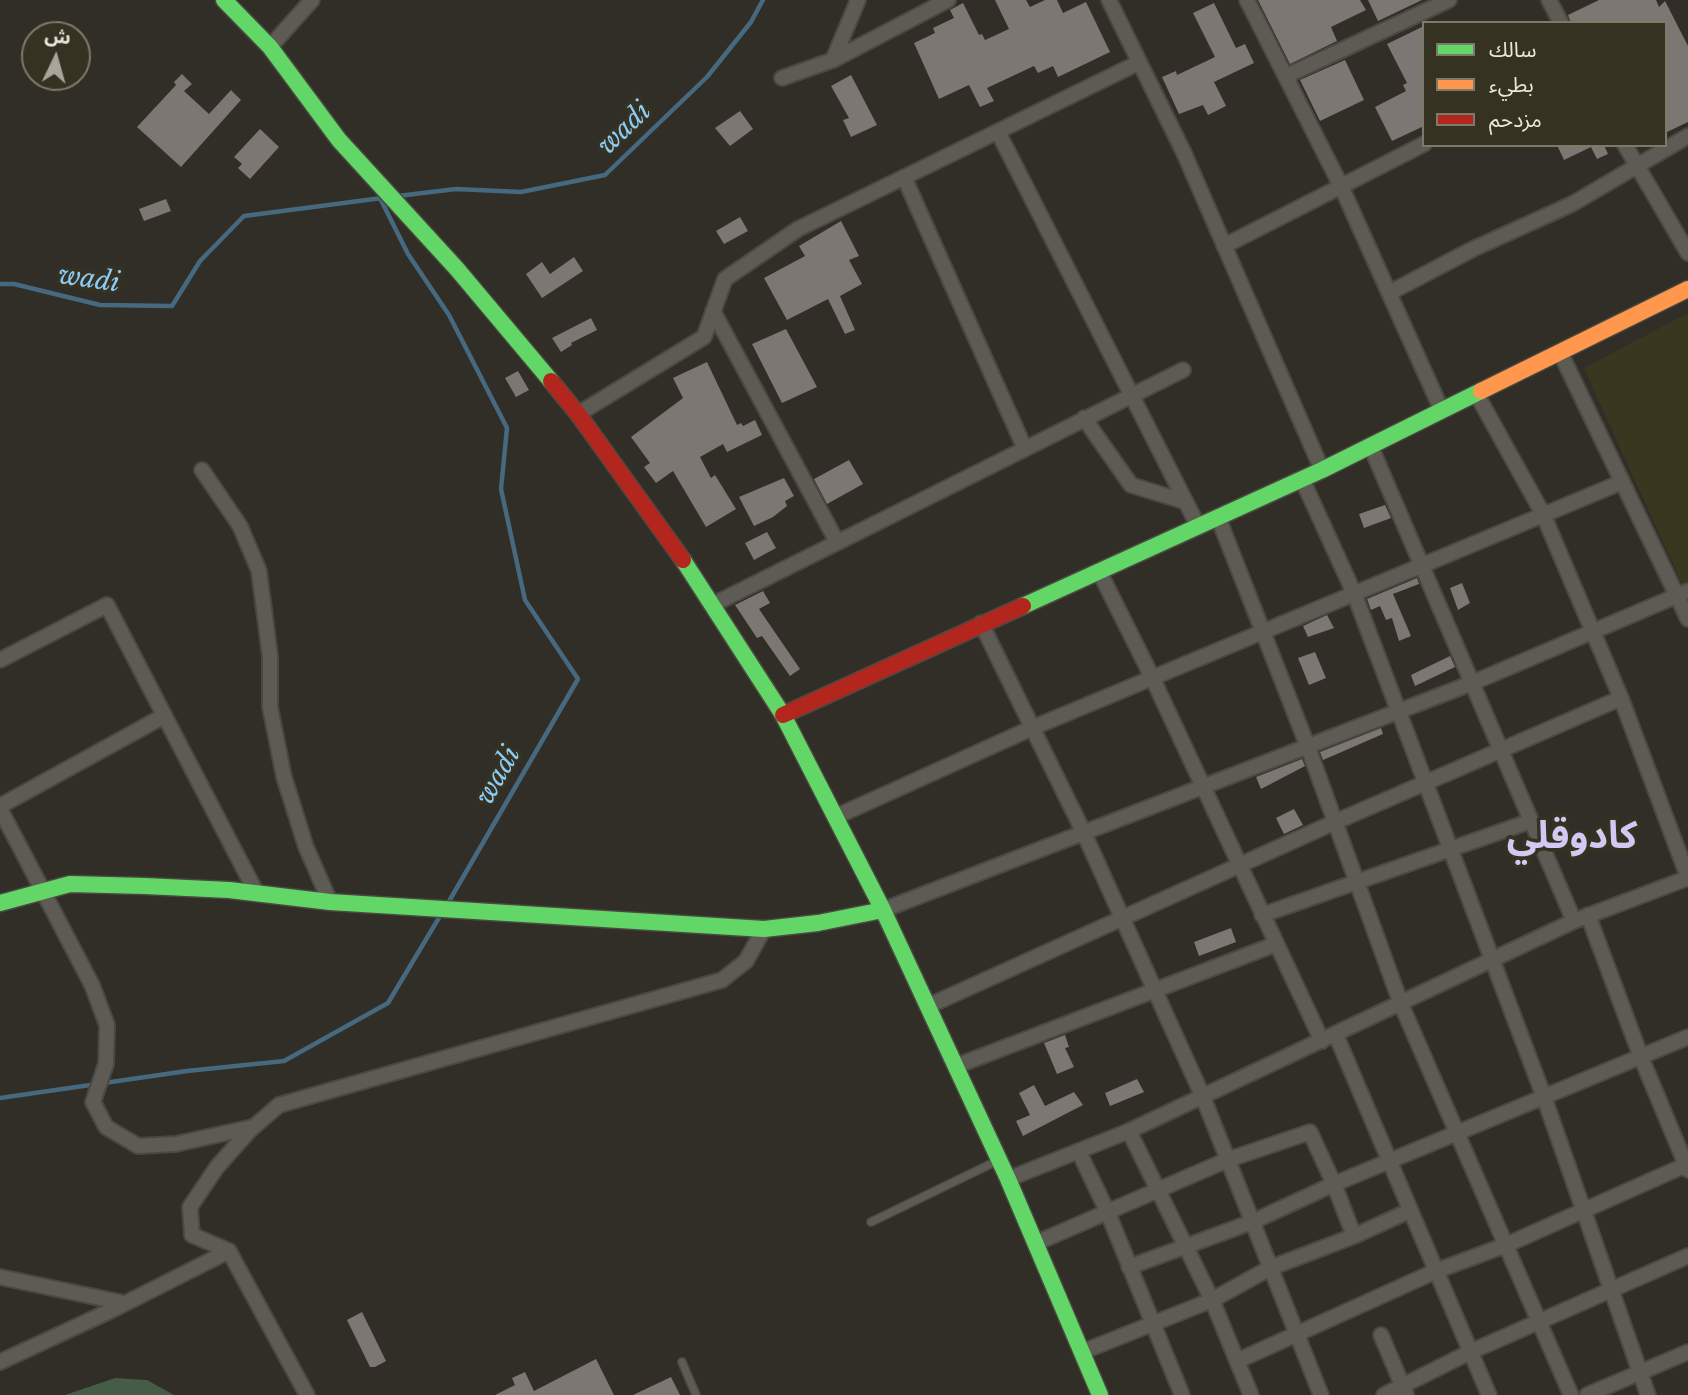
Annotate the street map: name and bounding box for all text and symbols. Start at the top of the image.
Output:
north arrow [21,21,91,91]
legend [1422,21,1667,147]
text: ش [44,24,72,49]
text: سالك [1489,37,1536,63]
text: بطيء [1489,72,1534,98]
water label: wadi [592,96,658,162]
text: مزدحم [1489,107,1542,133]
water label: wadi [56,260,122,300]
water label: wadi [470,742,528,810]
district label: كادوقلي [1507,814,1637,860]

